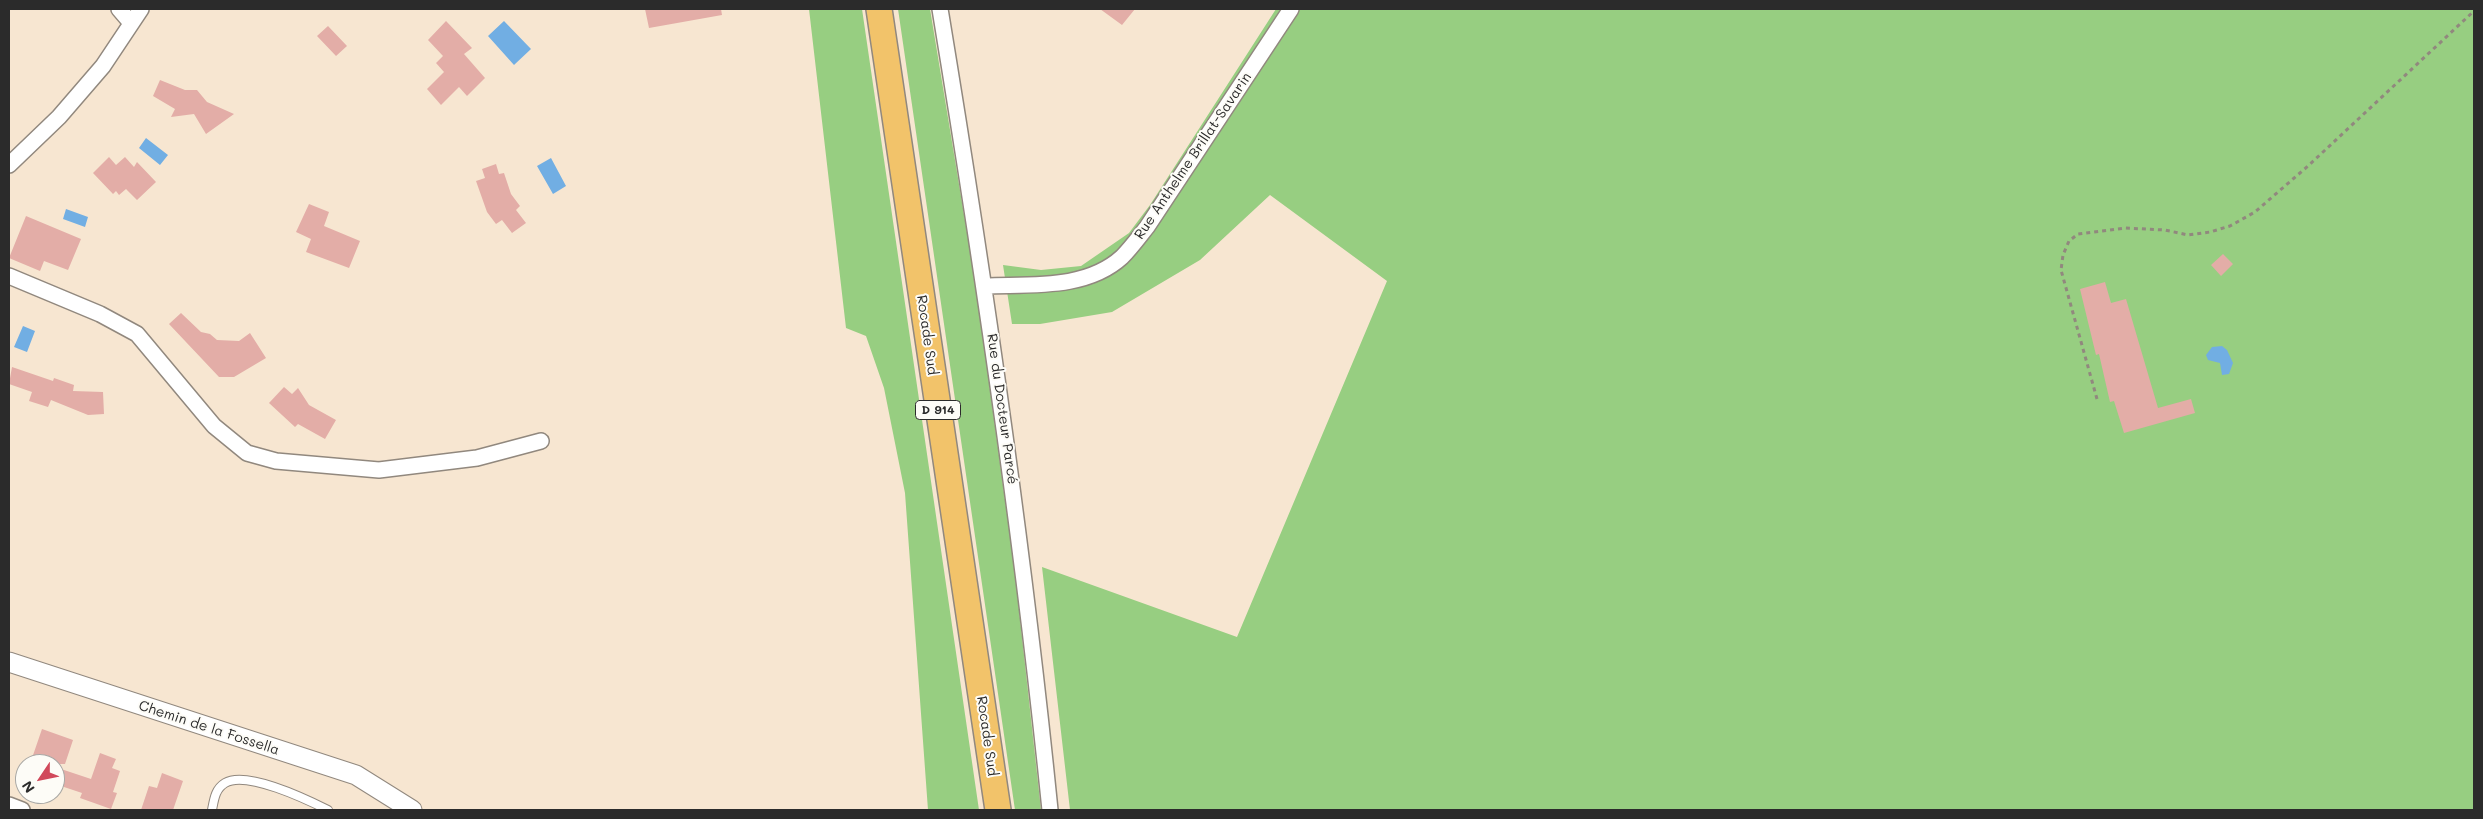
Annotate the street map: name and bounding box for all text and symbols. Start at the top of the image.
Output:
street label: Rue Anthelme Brillat-Savarin [1131,69,1255,243]
street label: Rocade Sud [913,294,941,376]
street label: Rue du Docteur Parcé [983,333,1021,485]
road number: D 914 [916,400,960,420]
street label: Rocade Sud [973,695,1001,777]
street label: Chemin de la Fossella [136,697,282,759]
north arrow [15,754,65,804]
text: N [17,777,39,797]

